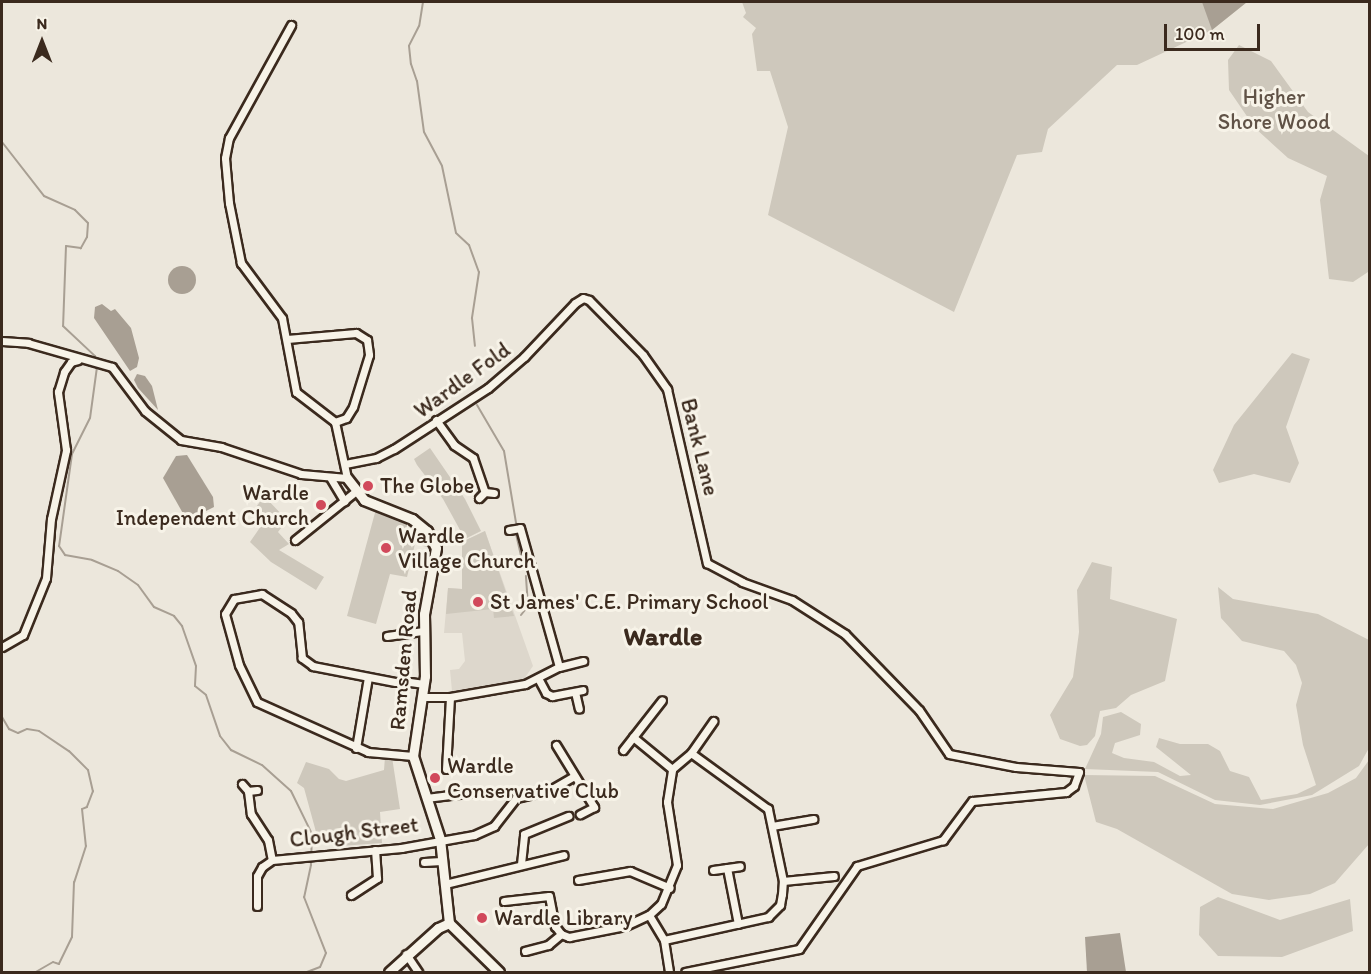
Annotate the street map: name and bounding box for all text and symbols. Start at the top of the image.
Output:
north arrow [12,12,72,72]
scale bar [1167,12,1263,50]
text: N [37,14,47,33]
text: 100 m [1175,23,1225,45]
park label: Higher Shore Wood [1218,83,1330,134]
street label: Wardle Fold [409,337,515,423]
street label: Bank Lane [675,395,725,499]
place label: The Globe [380,473,474,499]
place label: Wardle Independent Church [115,479,309,530]
marker: The Globe [361,479,375,493]
marker: Wardle Independent Church [314,498,328,512]
place label: Wardle Village Church [398,522,535,574]
marker: Wardle Village Church [379,541,393,555]
street label: Ramsden Road [384,589,422,731]
place label: St James' C.E. Primary School [490,589,769,615]
marker: St James' C.E. Primary School [471,595,485,609]
district label: Wardle [624,621,702,653]
place label: Wardle Conservative Club [447,752,619,804]
marker: Wardle Conservative Club [428,771,442,785]
street label: Clough Street [288,811,420,853]
place label: Wardle Library [494,905,632,931]
marker: Wardle Library [475,911,489,925]

